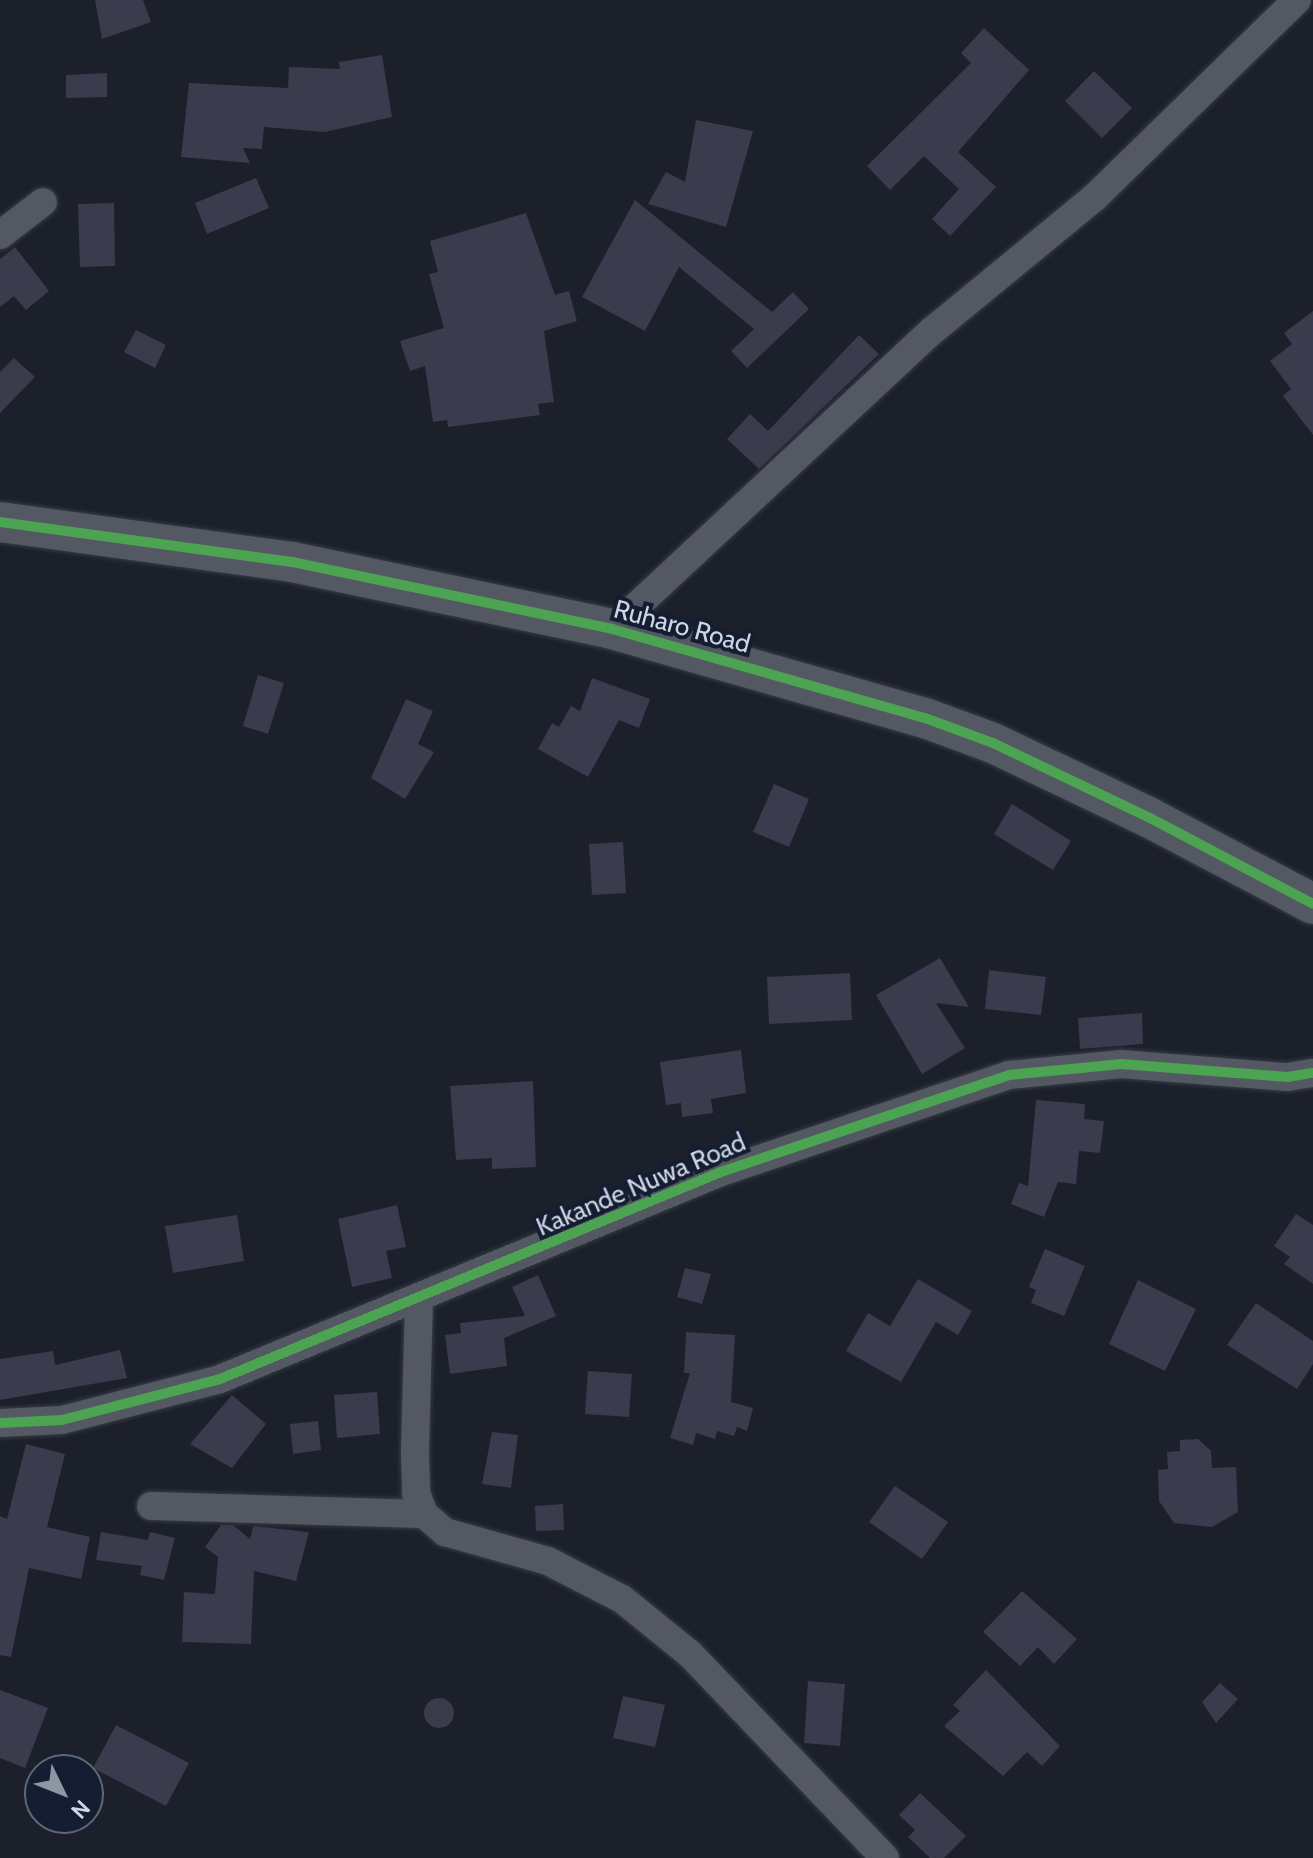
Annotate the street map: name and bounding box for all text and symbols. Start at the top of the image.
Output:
street label: Ruharo Road [610,594,754,660]
street label: Kakande Nuwa Road [532,1127,750,1243]
north arrow [24,1754,104,1834]
text: N [65,1794,96,1824]

